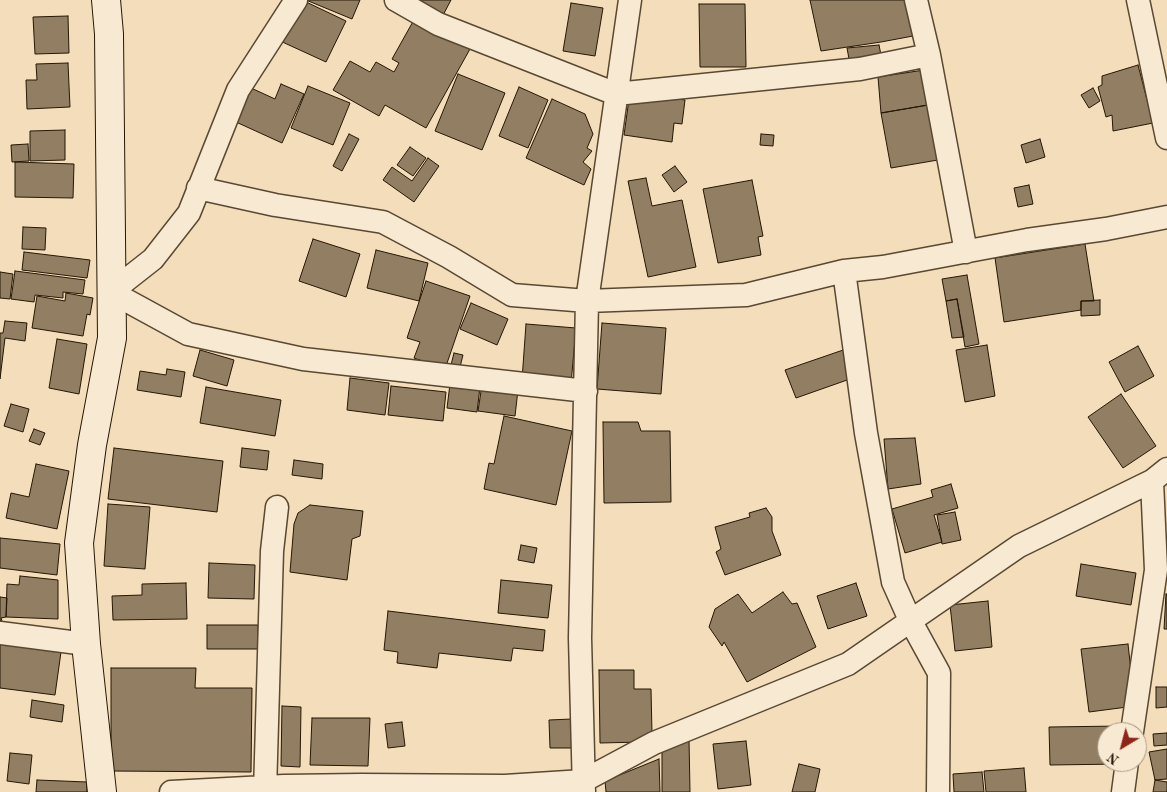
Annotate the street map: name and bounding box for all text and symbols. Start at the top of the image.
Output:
north arrow [1097,722,1147,772]
text: N [1105,749,1122,767]

